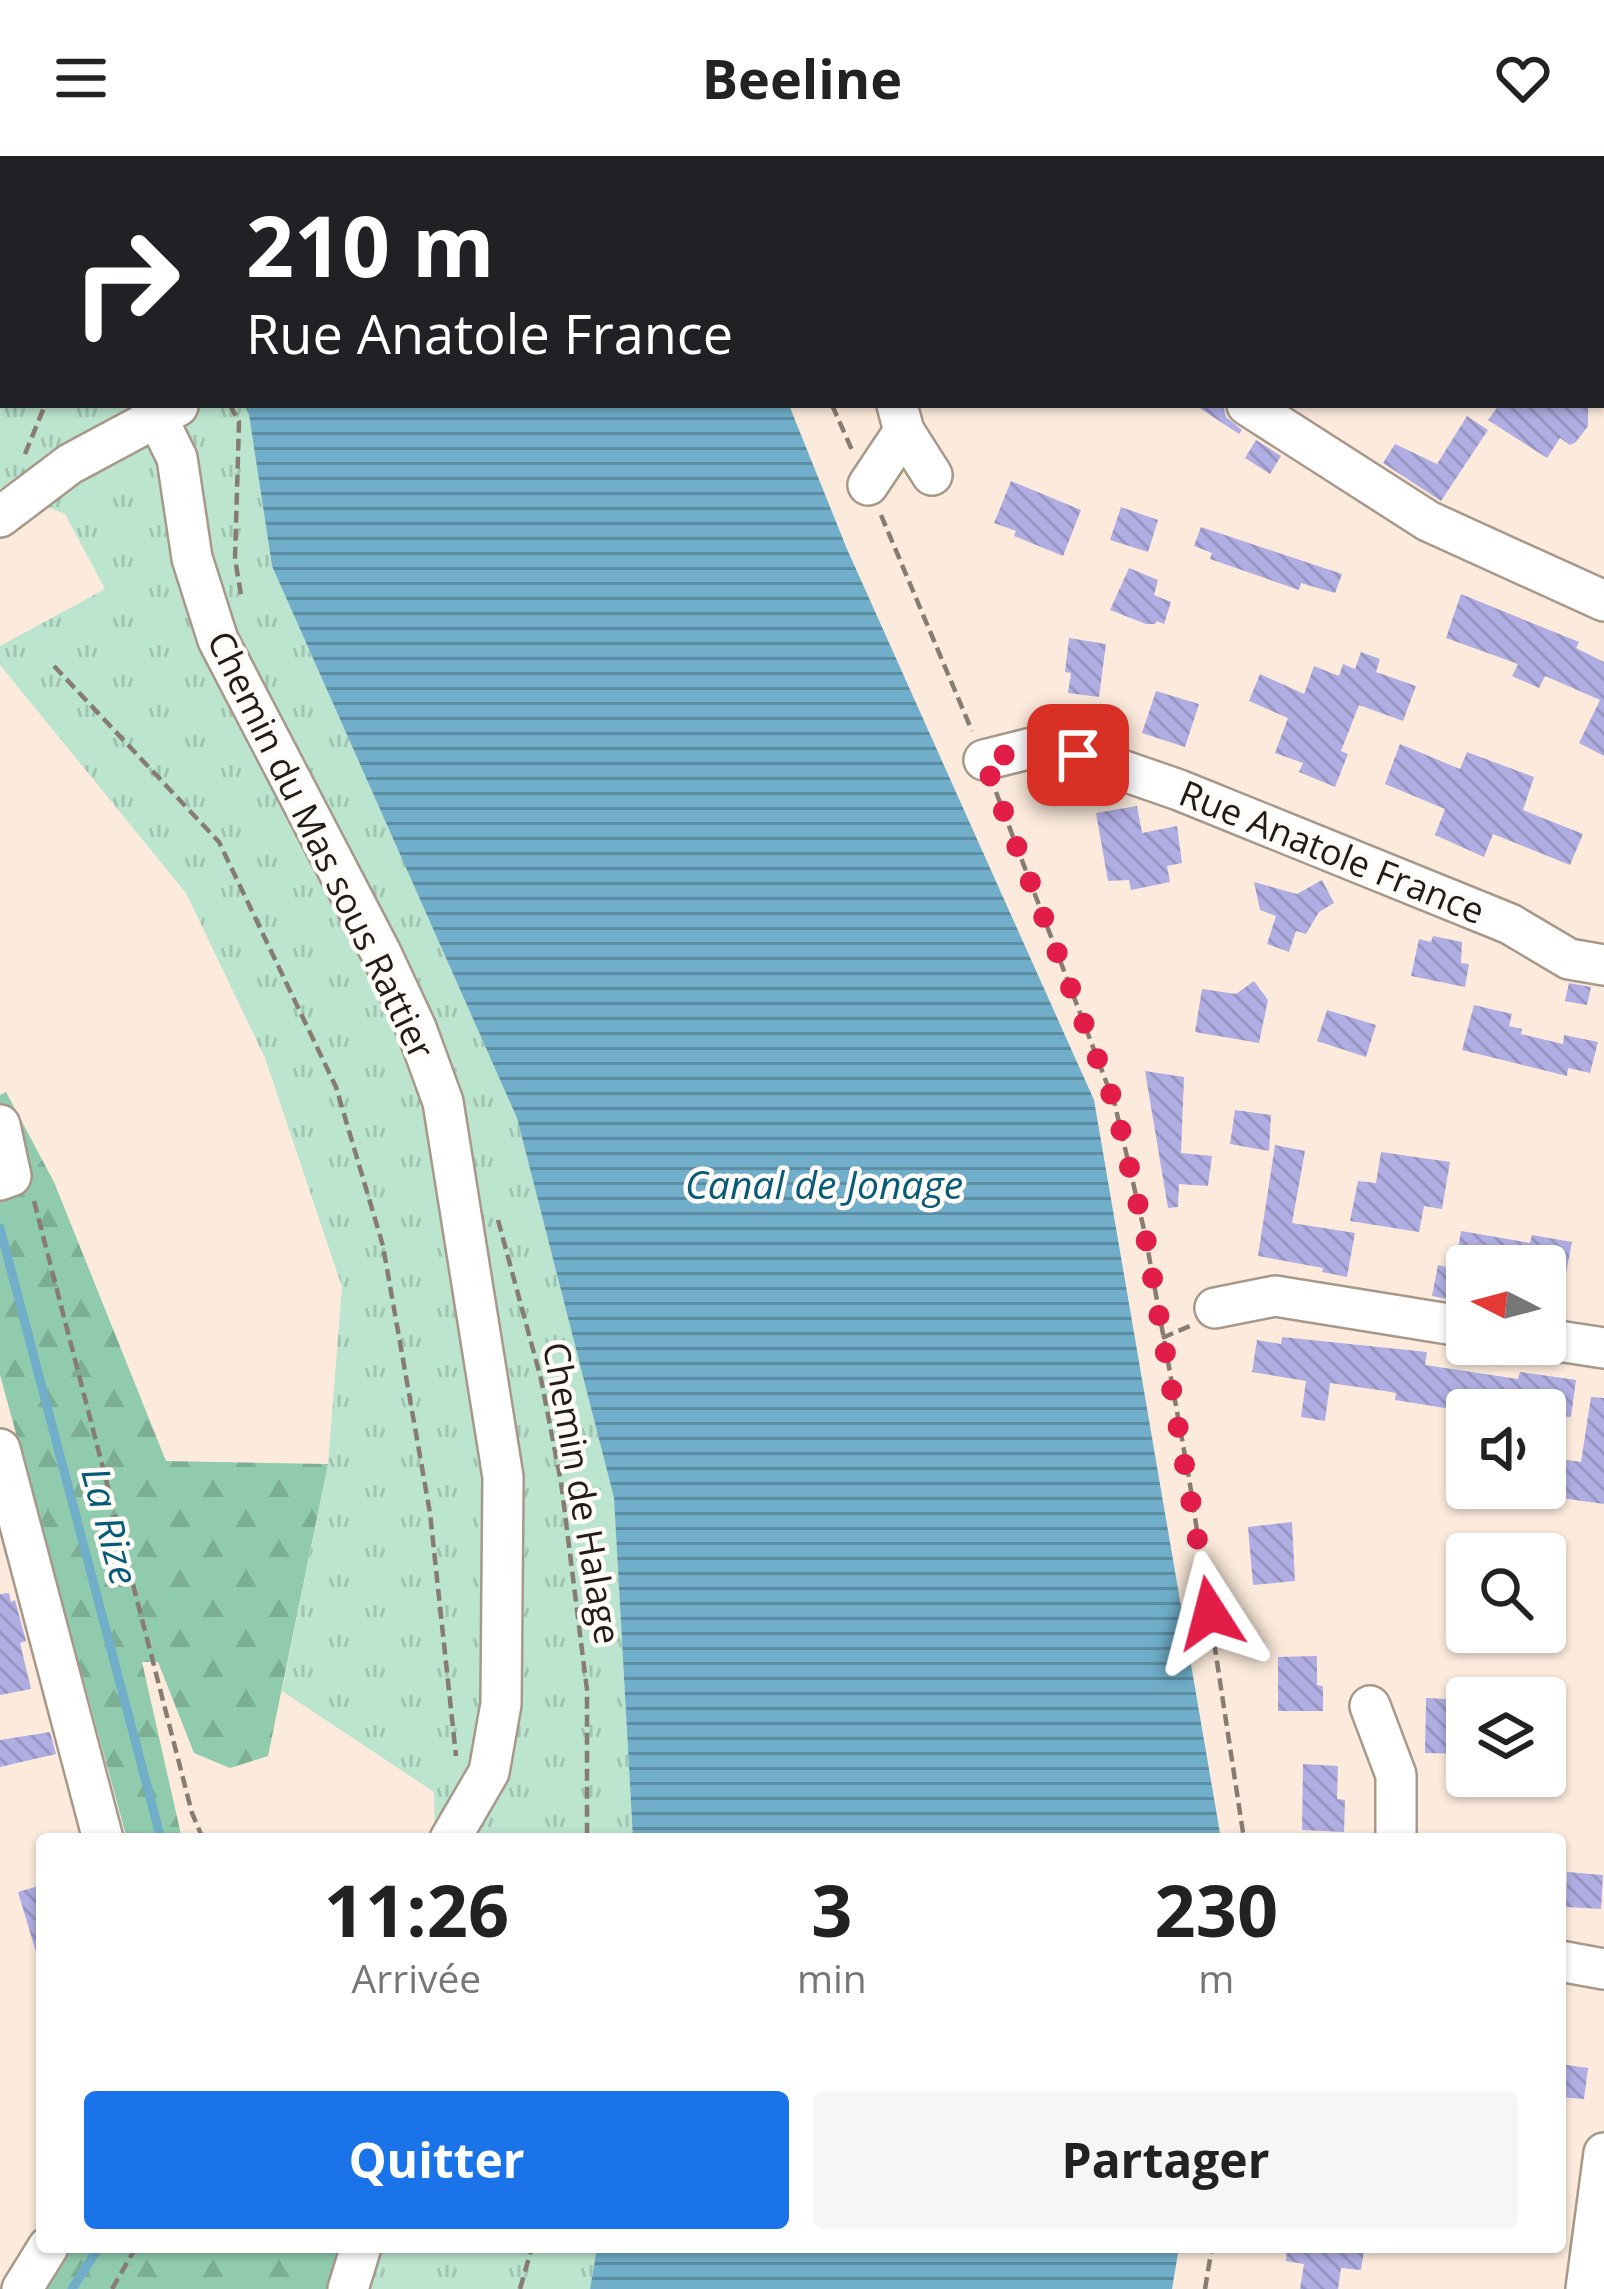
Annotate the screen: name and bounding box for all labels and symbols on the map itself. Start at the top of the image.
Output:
street label: Chemin du Mas sous Rattier [196,623,447,1067]
pin [1027,704,1129,806]
street label: Rue Anatole France [1172,768,1492,935]
water label: Canal de Jonage [685,1157,963,1210]
north arrow [1446,1245,1566,1365]
street label: Chemin de Halage [532,1338,633,1648]
water label: La Rize [70,1461,153,1590]
position arrow [1147,1550,1273,1676]

